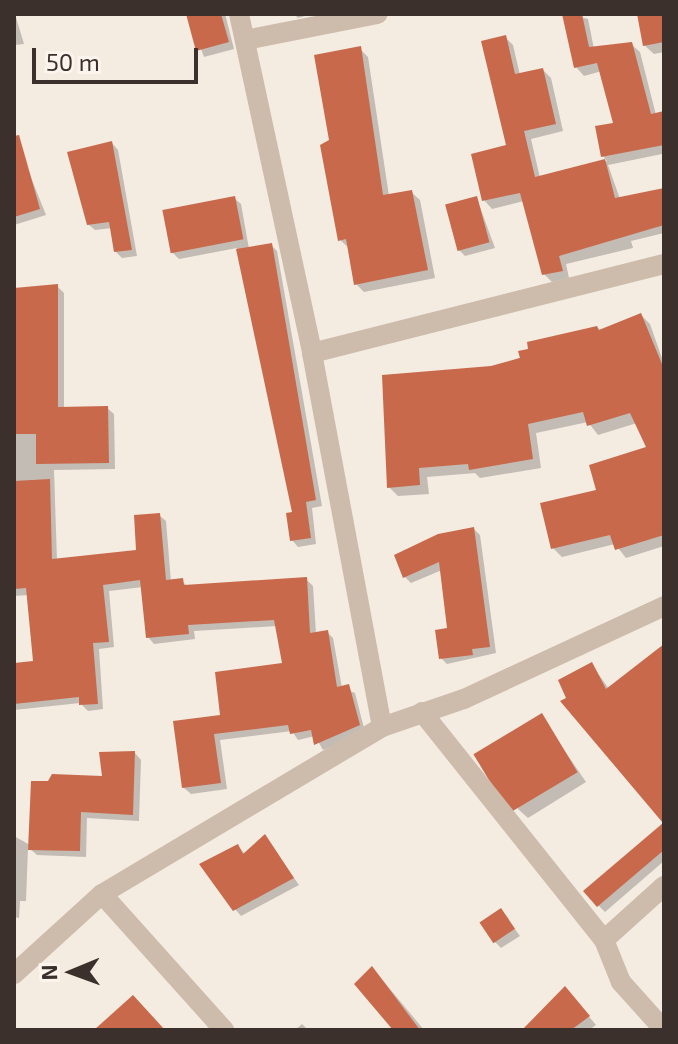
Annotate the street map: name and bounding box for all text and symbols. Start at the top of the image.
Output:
scale bar [36,32,202,82]
text: 50 m [46,47,100,76]
north arrow [32,932,112,1012]
text: N [35,964,61,981]

